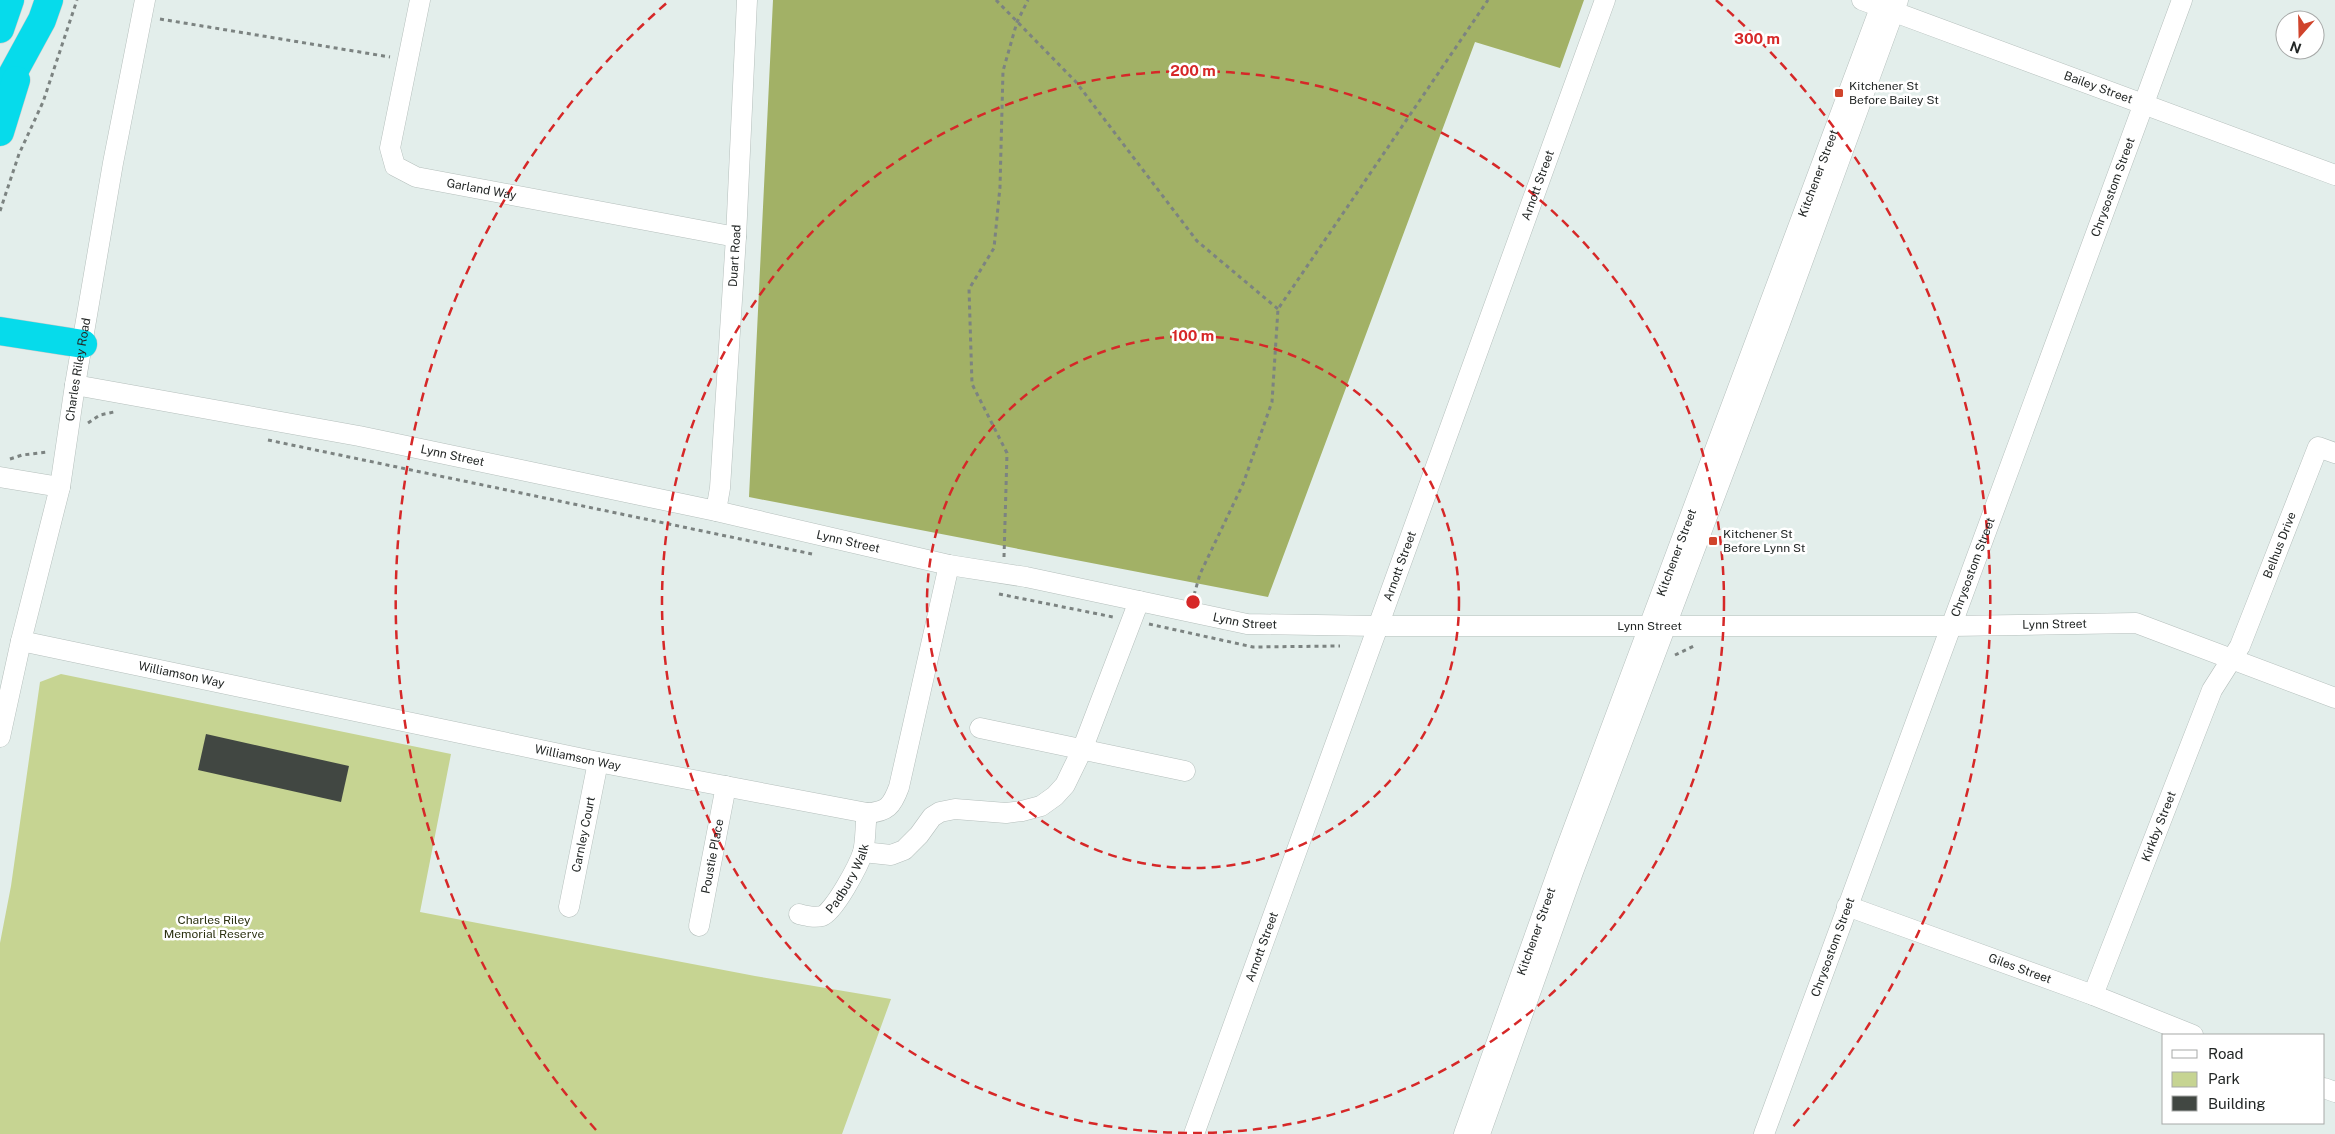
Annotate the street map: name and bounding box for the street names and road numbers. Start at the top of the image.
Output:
street label: Bailey Street [2062,68,2135,107]
street label: Kitchener Street [1796,127,1841,219]
street label: Chrysostom Street [2088,135,2138,239]
street label: Arnott Street [1519,148,1557,222]
street label: Garland Way [445,176,518,203]
street label: Duart Road [726,224,744,287]
street label: Charles Riley Road [63,317,93,422]
street label: Lynn Street [419,442,486,469]
street label: Kitchener Street [1654,507,1699,598]
street label: Belhus Drive [2260,510,2299,580]
street label: Chrysostom Street [1948,515,1998,619]
street label: Lynn Street [815,527,882,556]
street label: Arnott Street [1381,529,1419,603]
street label: Lynn Street [1212,610,1277,631]
street label: Lynn Street [2022,617,2087,632]
street label: Lynn Street [1617,619,1682,633]
street label: Williamson Way [137,659,226,691]
street label: Williamson Way [534,742,623,773]
street label: Kirkby Street [2139,789,2179,863]
street label: Carnley Court [569,795,598,874]
street label: Poustie Place [698,818,727,895]
street label: Padbury Walk [823,842,871,916]
street label: Kitchener Street [1514,885,1559,977]
street label: Chrysostom Street [1808,895,1858,999]
street label: Arnott Street [1243,910,1281,984]
street label: Giles Street [1987,951,2054,987]

